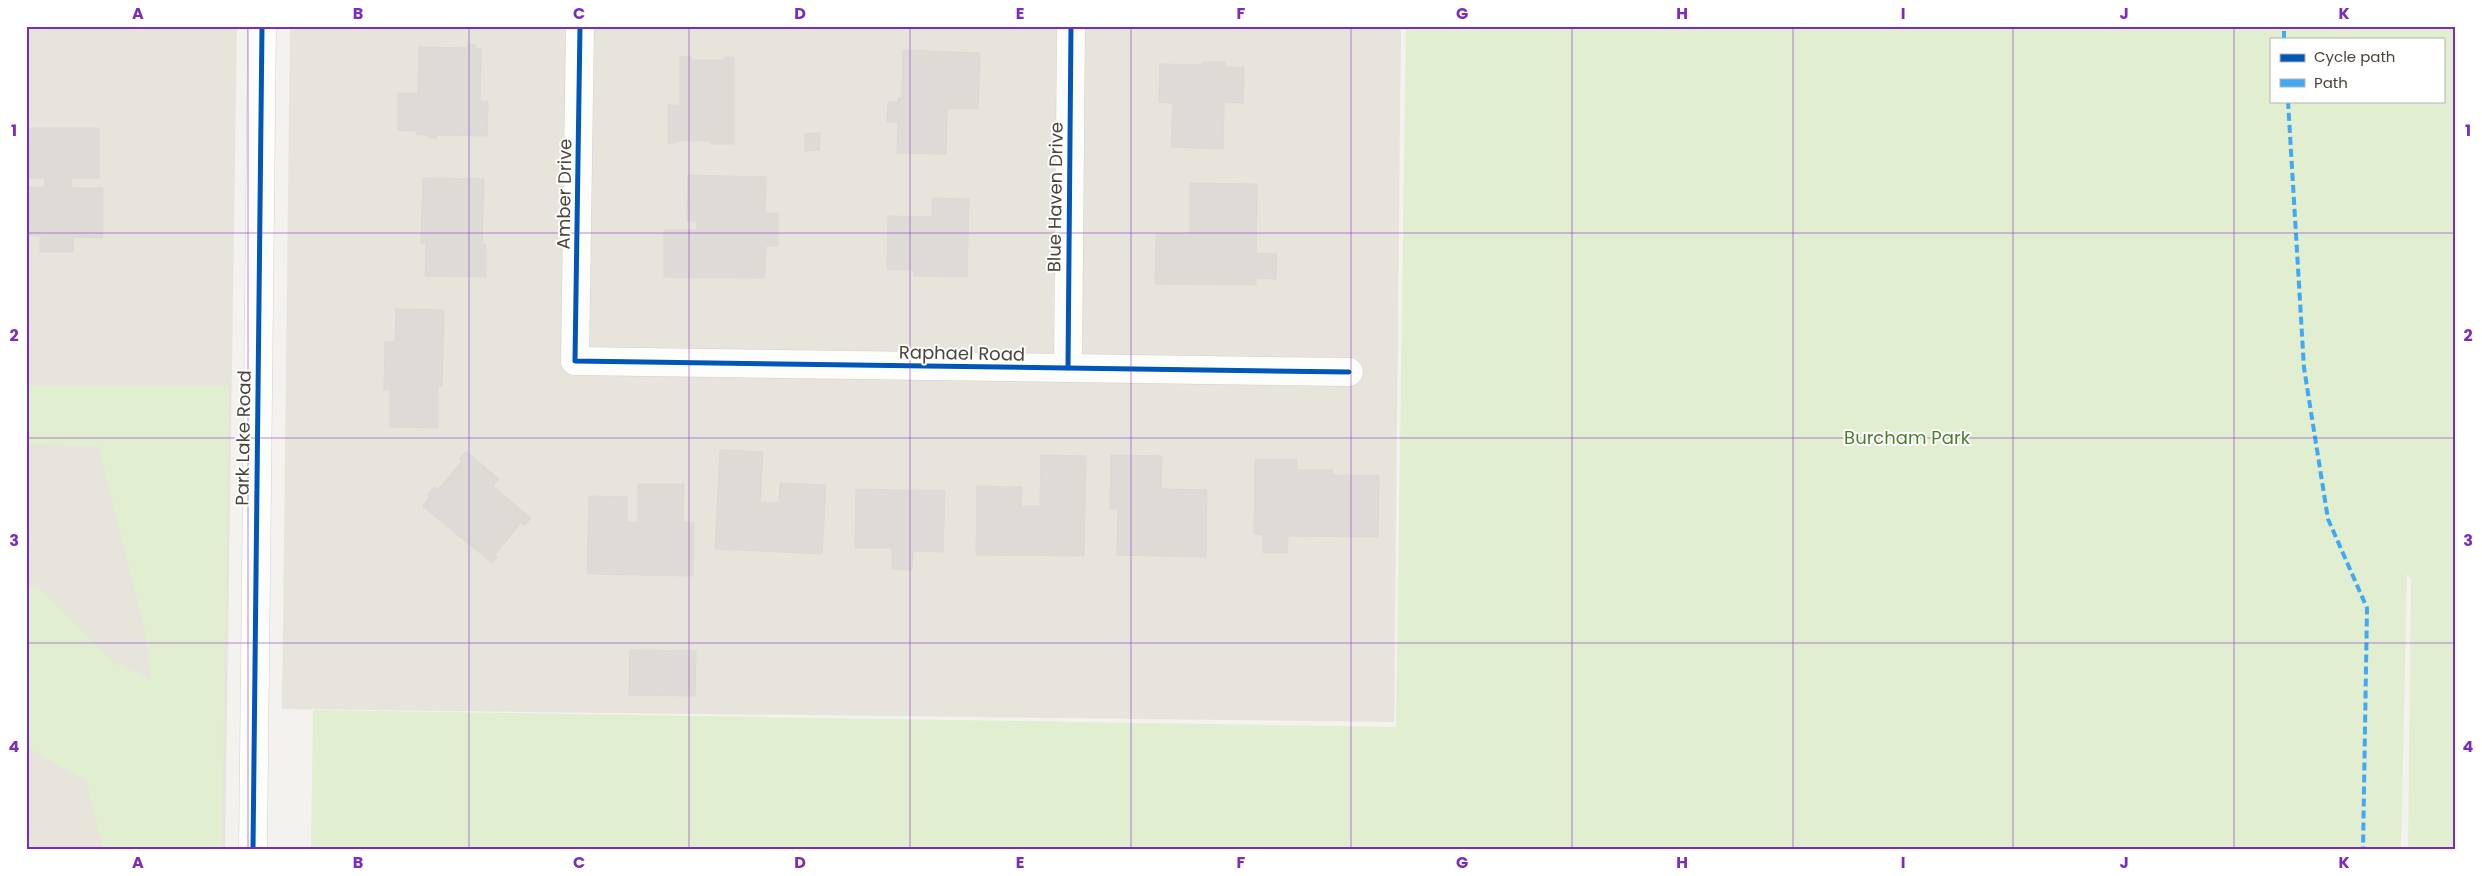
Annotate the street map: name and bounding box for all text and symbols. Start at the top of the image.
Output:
text: A [132,2,144,25]
text: B [353,2,363,25]
text: C [573,2,585,25]
text: D [794,2,806,25]
text: E [1016,2,1024,25]
text: F [1237,2,1246,25]
text: G [1456,2,1468,25]
text: H [1676,2,1688,25]
text: I [1901,2,1905,25]
text: J [2119,2,2129,25]
text: K [2338,2,2350,25]
legend [2270,38,2444,102]
text: Cycle path [2314,46,2395,67]
text: Path [2314,72,2348,93]
text: 1 [11,119,17,142]
text: 1 [2465,119,2471,142]
street label: Blue Haven Drive [1041,122,1069,272]
street label: Amber Drive [551,138,577,250]
text: 2 [9,324,19,347]
text: 2 [2463,324,2473,347]
street label: Raphael Road [899,339,1025,367]
street label: Park Lake Road [229,370,257,506]
park label: Burcham Park [1844,425,1971,450]
text: 3 [9,529,19,552]
text: 3 [2463,529,2473,552]
text: 4 [9,735,20,758]
text: 4 [2463,735,2474,758]
text: A [132,851,144,874]
text: B [353,851,363,874]
text: C [573,851,585,874]
text: D [794,851,806,874]
text: E [1016,851,1024,874]
text: F [1237,851,1246,874]
text: G [1456,851,1468,874]
text: H [1676,851,1688,874]
text: I [1901,851,1905,874]
text: J [2119,851,2129,874]
text: K [2338,851,2350,874]

